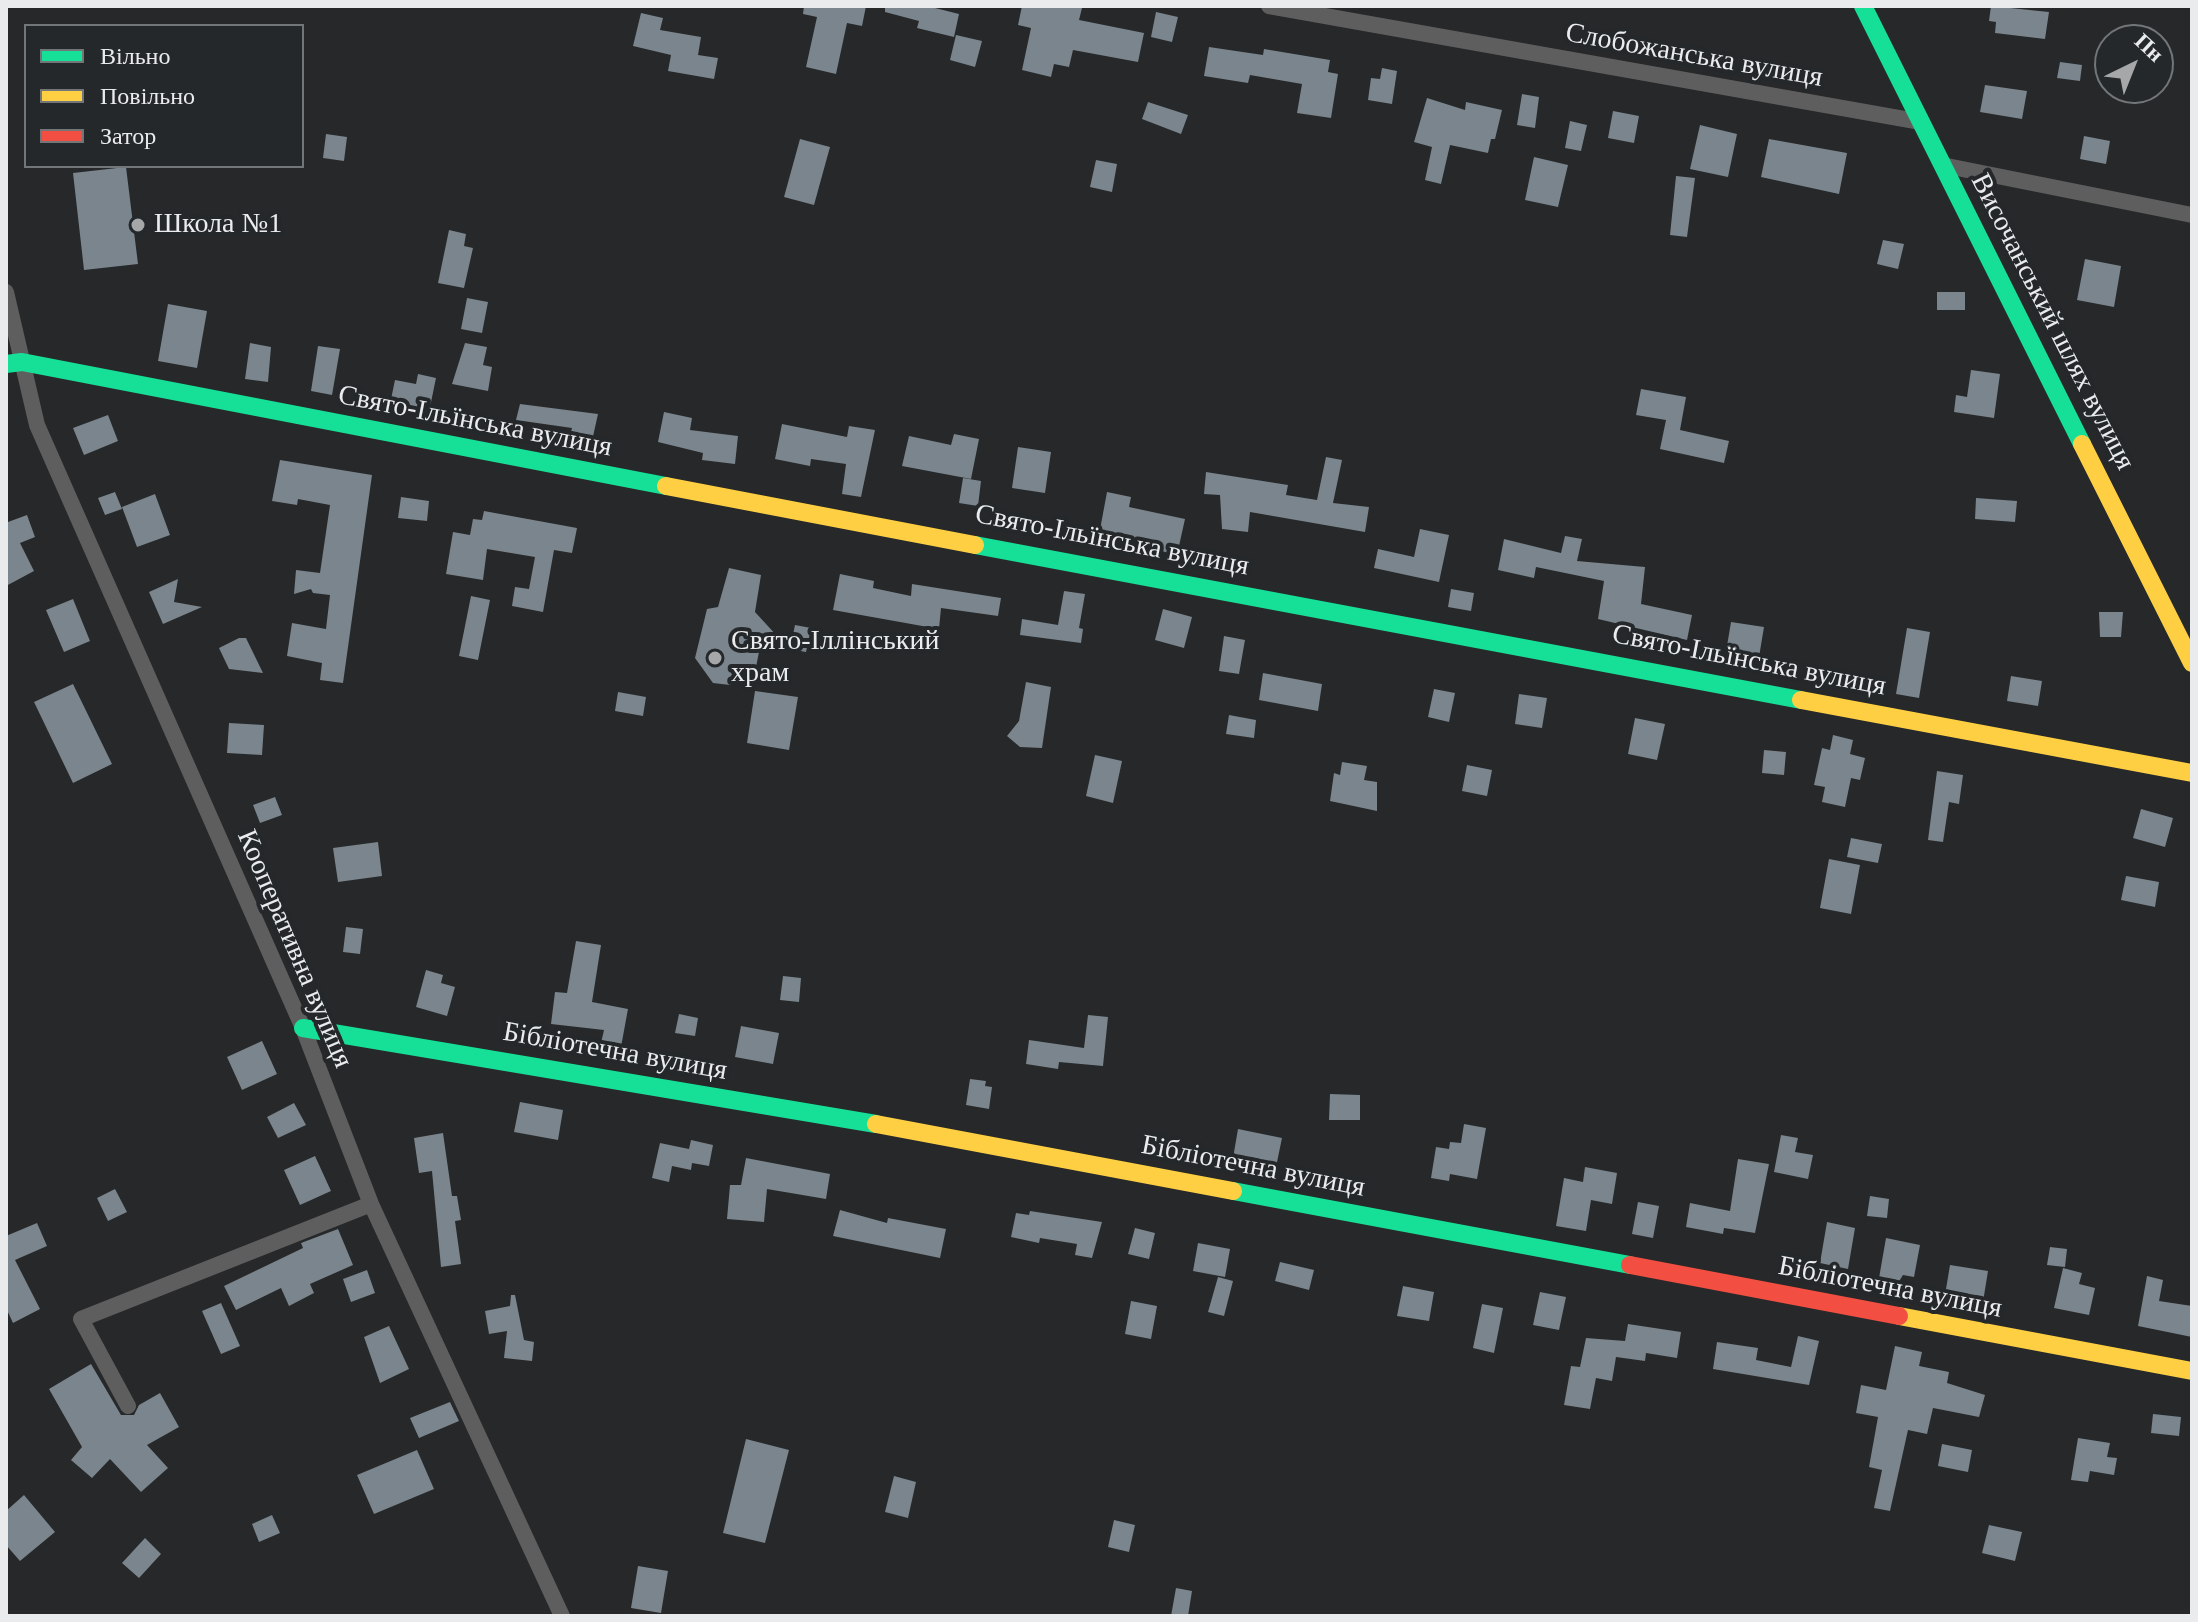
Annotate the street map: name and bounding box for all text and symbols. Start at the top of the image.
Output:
street label: Слобожанська вулиця [1563,17,1825,95]
legend [24,24,304,168]
north arrow [2094,24,2174,104]
text: Пн [2130,28,2169,67]
text: Вільно [100,43,170,69]
text: Повільно [100,83,195,109]
text: Затор [100,123,156,149]
street label: Височанський шлях вулиця [1963,168,2141,476]
place label: Школа №1 [154,208,282,242]
marker: Школа №1 [129,216,147,234]
street label: Свято-Ільїнська вулиця [335,379,615,465]
street label: Свято-Ільїнська вулиця [972,498,1252,584]
street label: Свято-Ільїнська вулиця [1609,618,1889,704]
place label: Свято-Іллінський храм [731,625,939,691]
marker: Свято-Іллінський храм [706,649,724,667]
street label: Кооперативна вулиця [229,825,359,1073]
street label: Бібліотечна вулиця [500,1016,730,1088]
street label: Бібліотечна вулиця [1138,1129,1368,1205]
street label: Бібліотечна вулиця [1775,1250,2005,1326]

